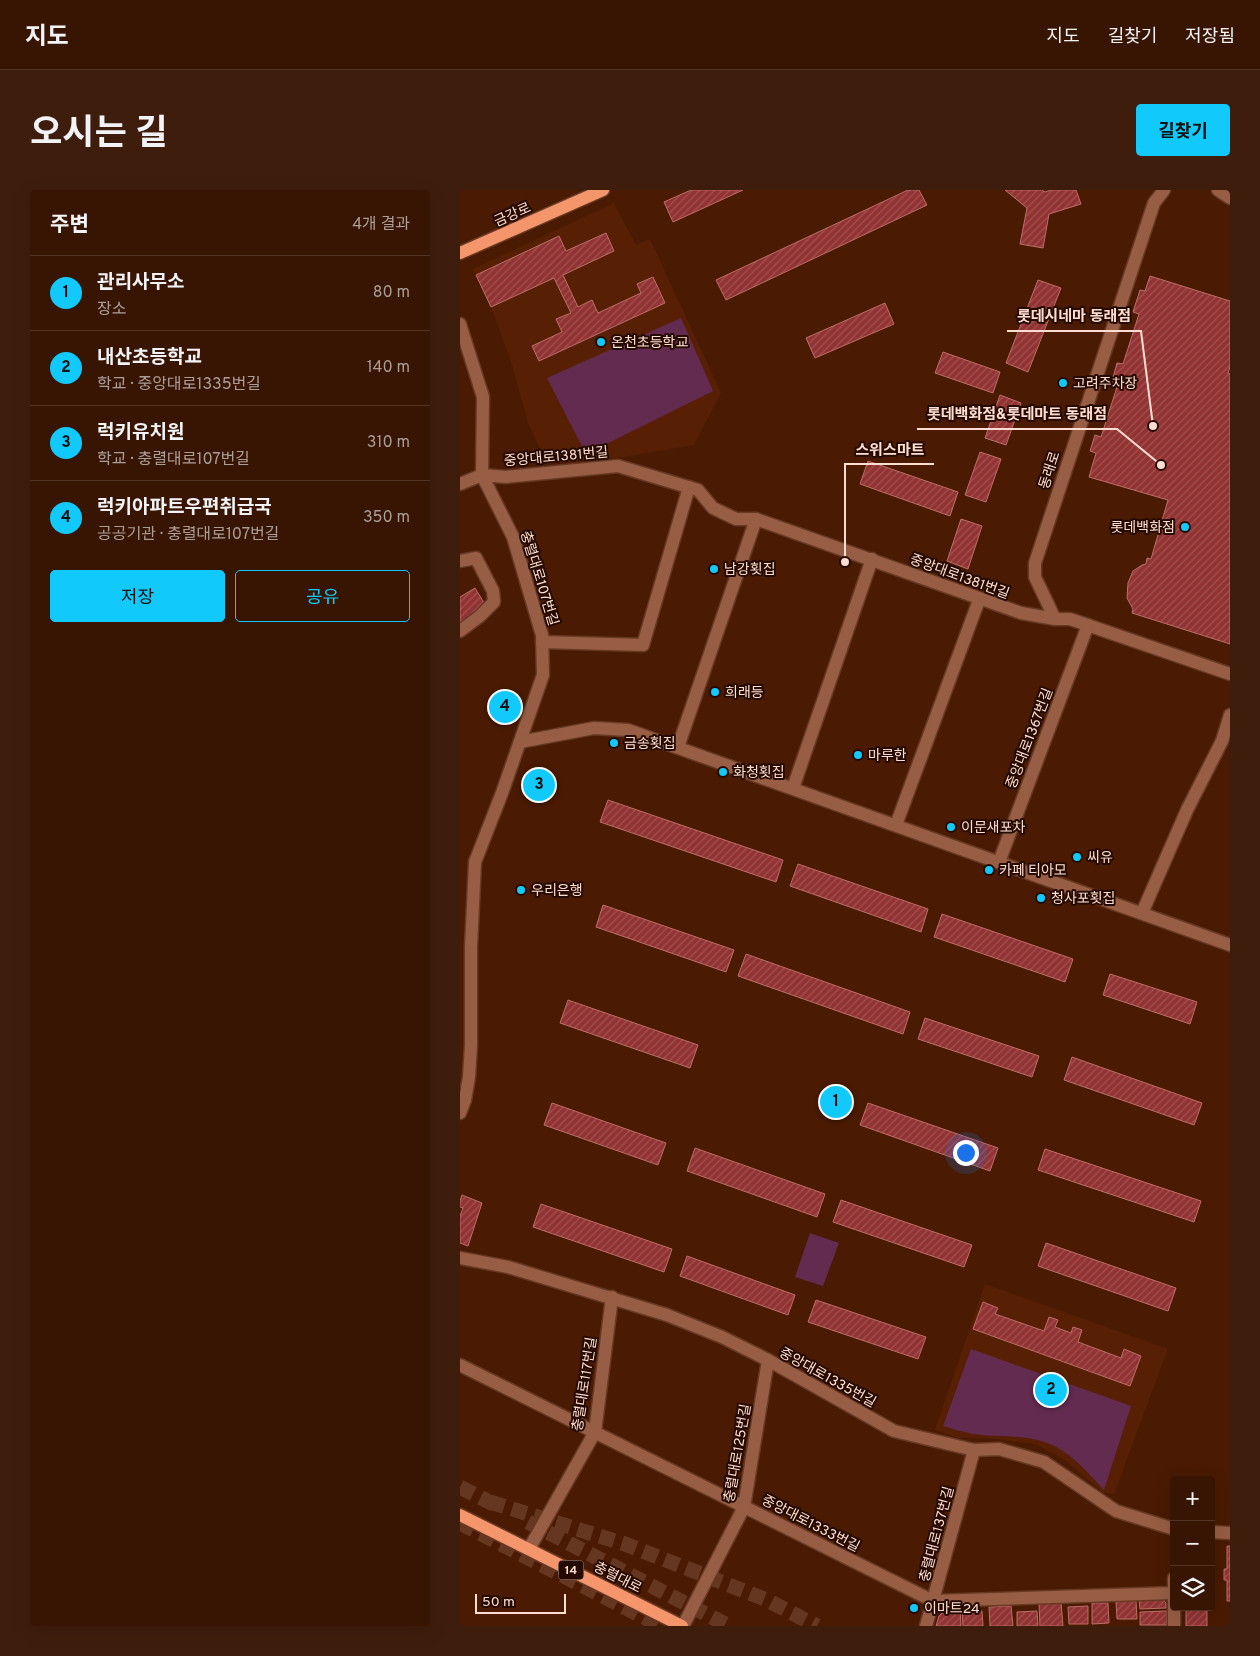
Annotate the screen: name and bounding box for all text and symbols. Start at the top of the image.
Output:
text: 지도 [25,23,69,53]
text: 지도 [1047,26,1080,49]
text: 길찾기 [1108,26,1157,49]
text: 저장됨 [1185,26,1235,49]
button: 길찾기 [1136,104,1230,156]
text: 오시는 길 [30,113,168,157]
street label: 금강로 [492,200,534,231]
text: 주변 [50,212,89,239]
text: 4개 결과 [352,215,410,235]
text: 관리사무소 [97,271,184,295]
text: 1 [63,283,69,303]
text: 80 m [373,283,410,303]
text: 장소 [97,300,126,320]
callout: 롯데시네마 동래점 [1007,301,1141,331]
text: 롯데시네마 동래점 [1017,308,1131,327]
place label: 온천초등학교 [611,334,688,352]
marker: 온천초등학교 [595,336,607,348]
text: 내산초등학교 [97,346,202,370]
text: 2 [61,358,71,378]
text: 140 m [367,358,410,378]
text: 학교 · 중앙대로1335번길 [97,375,261,395]
place label: 고려주차장 [1073,376,1138,393]
marker: 고려주차장 [1057,377,1069,389]
callout: 롯데백화점&롯데마트 동래점 [917,399,1117,429]
text: 롯데백화점&롯데마트 동래점 [927,406,1107,425]
text: 럭키유치원 [97,421,184,445]
text: 3 [61,433,71,453]
text: 310 m [367,433,410,453]
callout: 스위스마트 [845,434,934,464]
text: 스위스마트 [855,442,925,461]
street label: 중앙대로1381번길 [503,444,609,471]
street label: 동래로 [1036,449,1065,491]
text: 학교 · 충렬대로107번길 [97,450,250,470]
text: 럭키아파트우편취급국 [97,496,272,520]
text: 4 [61,508,71,528]
text: 350 m [363,508,410,528]
place label: 롯데백화점 [1111,520,1175,537]
marker: 롯데백화점 [1179,521,1191,533]
text: 공공기관 · 충렬대로107번길 [97,525,279,545]
street label: 충렬대로107번길 [516,529,561,628]
street label: 중앙대로1381번길 [907,552,1012,603]
place label: 남강횟집 [724,561,776,579]
marker: 남강횟집 [708,563,720,575]
button: 저장 [50,570,225,622]
button: 공유 [235,570,410,622]
place label: 희래등 [725,685,764,702]
marker: 희래등 [709,686,721,698]
street label: 중앙대로1367번길 [1003,686,1057,791]
pin: 4 [489,688,521,726]
place label: 금송횟집 [624,735,676,753]
marker: 금송횟집 [608,737,620,749]
place label: 마루한 [868,748,907,765]
marker: 마루한 [852,749,864,761]
place label: 화청횟집 [733,764,785,782]
pin: 3 [523,766,555,804]
marker: 화청횟집 [717,766,729,778]
place label: 이문새포차 [961,820,1026,837]
marker: 이문새포차 [945,821,957,833]
place label: 씨유 [1087,850,1113,867]
marker: 씨유 [1071,851,1083,863]
place label: 카페 티아모 [999,863,1067,880]
marker: 카페 티아모 [983,864,995,876]
place label: 우리은행 [531,883,583,900]
marker: 우리은행 [515,884,527,896]
place label: 청사포횟집 [1051,890,1115,908]
marker: 청사포횟집 [1035,892,1047,904]
pin: 1 [820,1083,852,1121]
your location [953,1140,979,1166]
street label: 충렬대로117번길 [570,1336,601,1432]
street label: 중앙대로1335번길 [776,1345,879,1412]
pin: 2 [1035,1371,1067,1409]
street label: 충렬대로125번길 [721,1403,756,1504]
map controls [1170,1476,1215,1611]
button: + [1170,1476,1215,1521]
street label: 충렬대로137번길 [917,1485,958,1584]
street label: 중앙대로1333번길 [758,1492,862,1556]
button: − [1170,1521,1215,1566]
street label: 충렬대로 [591,1559,644,1598]
road number: 14 [558,1560,584,1580]
button: layers [1170,1566,1215,1611]
scale bar [475,1591,566,1614]
text: 50 m [482,1594,515,1611]
place label: 이마트24 [924,1601,980,1618]
marker: 이마트24 [908,1602,920,1614]

